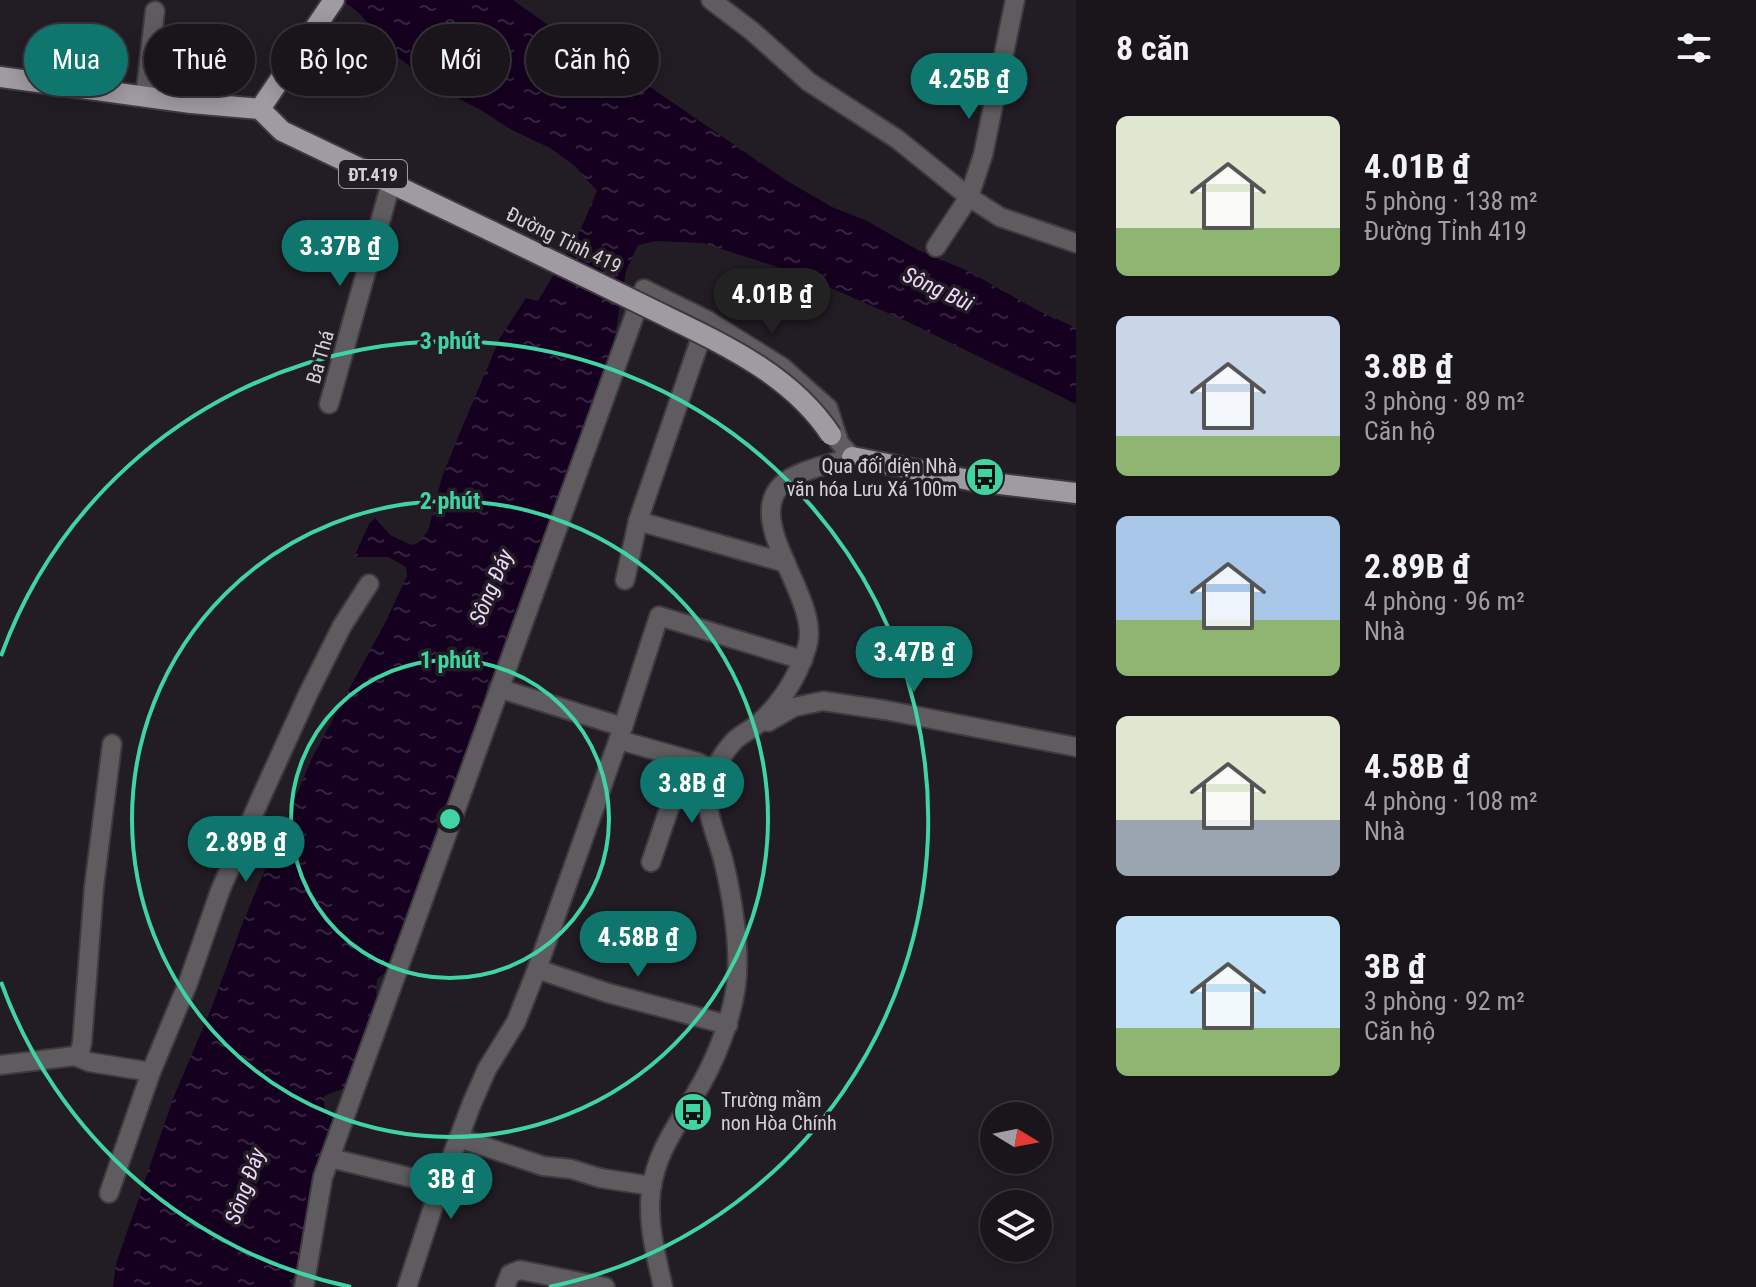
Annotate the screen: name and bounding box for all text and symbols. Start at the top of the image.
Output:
chip: Mua [24,24,128,96]
chip: Thuê [144,24,255,96]
chip: Bộ lọc [271,24,396,96]
chip: Mới [412,24,510,96]
chip: Căn hộ [526,24,659,96]
icon: filters [1672,26,1716,70]
text: 8 căn [1116,28,1189,68]
pin: 4.25B ₫ [895,53,1043,121]
text: 4.25B ₫ [929,64,1009,94]
text: 4.01B ₫ [1364,146,1470,186]
icon: home [1180,148,1276,244]
road number: ĐT.419 [339,160,407,188]
text: 5 phòng · 138 m² [1364,186,1538,216]
street label: Đường Tỉnh 419 [502,202,626,278]
text: Đường Tỉnh 419 [1364,216,1527,246]
pin: 3.37B ₫ [266,220,414,288]
text: 3.37B ₫ [300,231,380,261]
water label: Sông Bùi [899,262,977,316]
pin: 4.01B ₫ [698,268,846,336]
text: 4.01B ₫ [732,279,812,309]
text: 3 phút [420,327,480,355]
street label: Ba Thá [301,328,339,386]
text: 3.8B ₫ [1364,346,1453,386]
icon: home [1180,348,1276,444]
text: 3 phòng · 89 m² [1364,386,1525,416]
text: Căn hộ [1364,416,1435,446]
place label: Qua đối diện Nhà văn hóa Lưu Xá 100m [787,454,957,501]
bus stop icon: Qua đối diện Nhà văn hóa Lưu Xá 100m [964,456,1006,498]
text: 2 phút [420,487,480,515]
water label: Sông Đáy [464,545,518,628]
text: 2.89B ₫ [1364,546,1470,586]
icon: home [1180,548,1276,644]
text: 4 phòng · 96 m² [1364,586,1525,616]
text: Nhà [1364,616,1405,646]
pin: 3.47B ₫ [840,626,988,694]
text: 3.47B ₫ [874,637,954,667]
text: 1 phút [420,646,480,674]
text: 4.58B ₫ [1364,746,1470,786]
icon: home [1180,748,1276,844]
pin: 3.8B ₫ [627,757,757,825]
text: 3.8B ₫ [658,768,726,798]
text: 4 phòng · 108 m² [1364,786,1538,816]
centre of rings [436,805,464,833]
pin: 2.89B ₫ [172,816,320,884]
text: Nhà [1364,816,1405,846]
text: 2.89B ₫ [206,827,286,857]
pin: 4.58B ₫ [564,911,712,979]
text: 4.58B ₫ [598,922,678,952]
text: 3B ₫ [1364,946,1425,986]
icon: home [1180,948,1276,1044]
text: 3 phòng · 92 m² [1364,986,1525,1016]
text: Căn hộ [1364,1016,1435,1046]
place label: Trường mầm non Hòa Chính [721,1088,837,1135]
bus stop icon: Trường mầm non Hòa Chính [672,1091,714,1133]
north arrow [980,1102,1052,1174]
map controls [980,1102,1052,1262]
water label: Sông Đáy [220,1144,271,1227]
pin: 3B ₫ [404,1153,498,1221]
text: 3B ₫ [428,1164,475,1194]
button: layers [980,1190,1052,1262]

